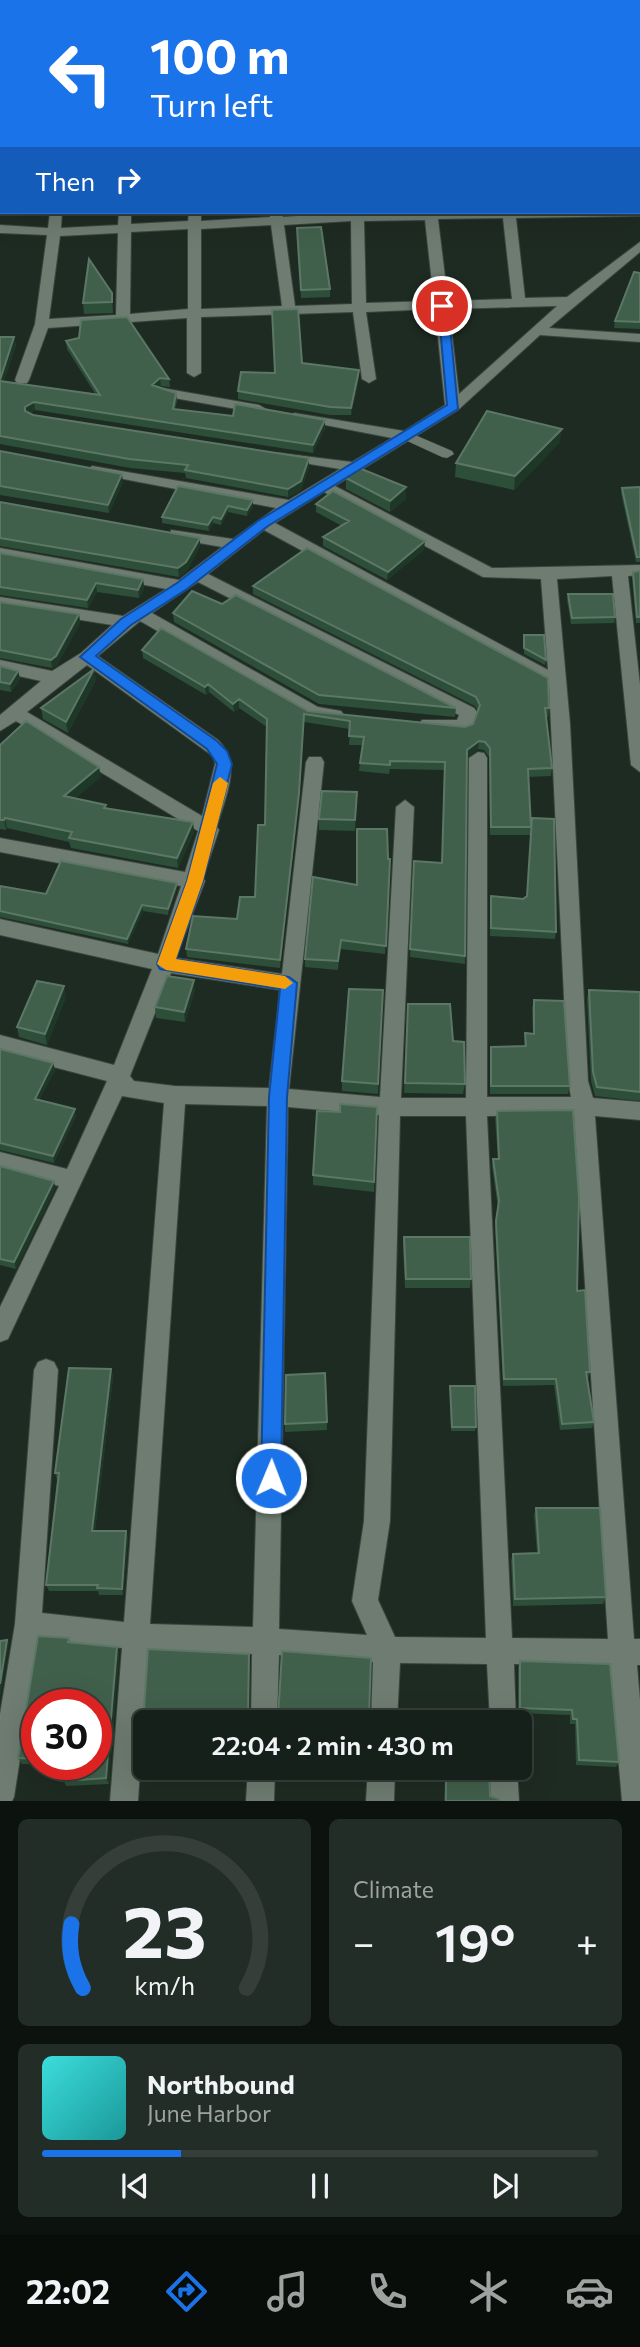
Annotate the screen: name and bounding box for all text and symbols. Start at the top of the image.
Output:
text: 100 m [150,24,289,84]
icon: left [35,28,126,119]
text: Turn left [150,84,274,124]
icon: right [109,161,147,199]
text: Then [35,165,95,196]
pin [412,276,472,336]
icon: arrive [423,287,461,325]
position arrow [234,1441,308,1515]
speed limit sign: 30 [21,1689,112,1780]
text: 22:04 · 2 min · 430 m [211,1729,454,1760]
text: Climate [353,1875,434,1903]
text: 23 [123,1885,206,1974]
text: 19° [435,1909,515,1973]
text: − [353,1918,375,1965]
text: + [576,1918,598,1965]
text: km/h [134,1970,195,2000]
text: Northbound [147,2068,295,2099]
text: June Harbor [147,2099,271,2127]
icon: previous [116,2167,154,2205]
icon: pause [301,2167,339,2205]
icon: next [486,2167,524,2205]
icon: directions [162,2267,211,2316]
icon: music [263,2267,312,2316]
icon: phone [363,2267,412,2316]
icon: climate [464,2267,513,2316]
icon: car [565,2267,614,2316]
text: 22:02 [26,2271,110,2311]

